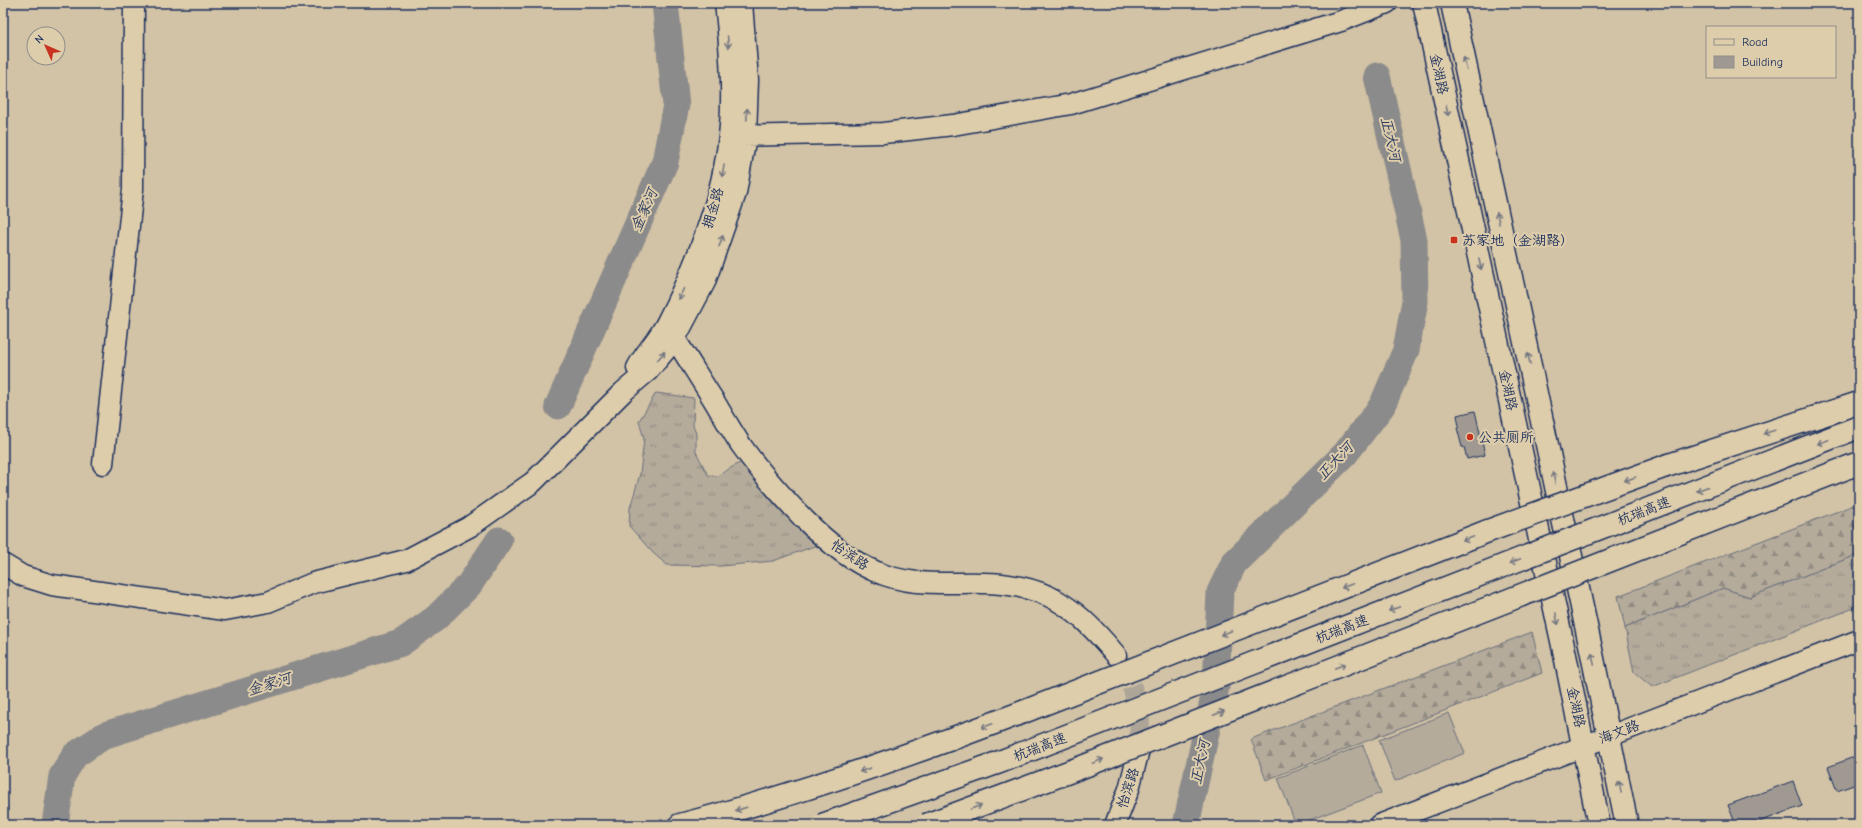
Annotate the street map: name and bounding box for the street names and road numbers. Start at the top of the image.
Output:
street label: 金湖路 [1426,52,1452,96]
street label: 拥金路 [699,185,727,231]
street label: 金湖路 [1495,368,1521,412]
street label: 杭瑞高速 [1615,493,1673,529]
street label: 怡滨路 [828,536,872,574]
street label: 杭瑞高速 [1313,611,1371,647]
street label: 金湖路 [1563,685,1589,729]
street label: 海文路 [1596,717,1642,747]
street label: 杭瑞高速 [1011,729,1069,765]
street label: 怡滨路 [1113,765,1143,811]

